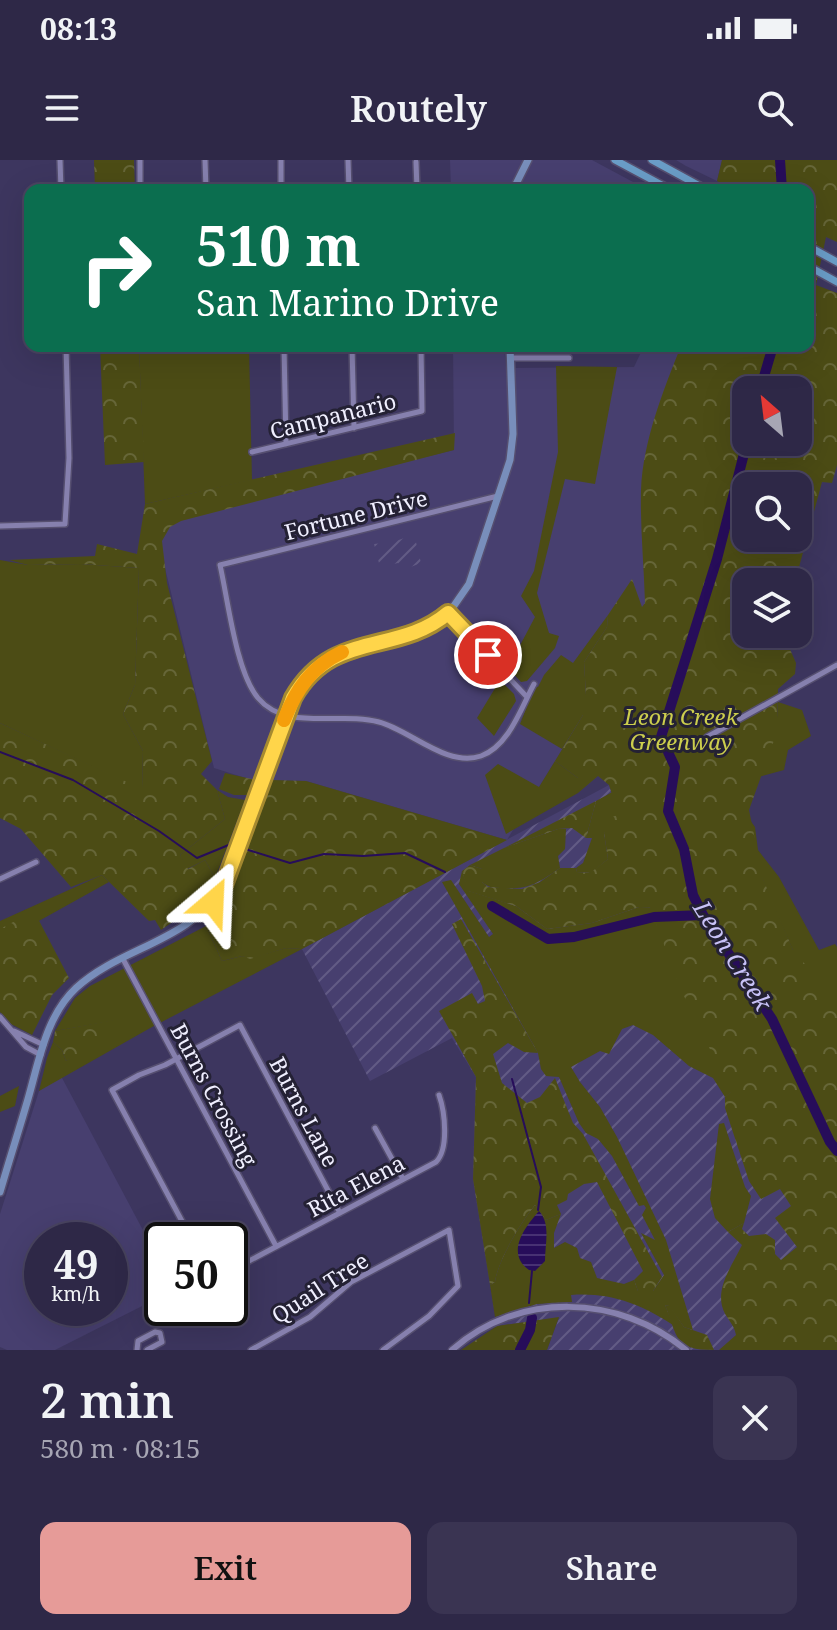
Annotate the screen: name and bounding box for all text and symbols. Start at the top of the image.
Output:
text: 08:13 [40,8,117,49]
text: Routely [350,84,487,133]
icon: menu [40,86,84,130]
icon: search [753,86,797,130]
text: 510 m [196,206,361,282]
icon: right [64,216,168,320]
text: San Marino Drive [196,278,499,327]
north arrow [732,376,812,456]
map controls [732,376,812,648]
street label: Campanario [266,385,399,445]
button: search [732,472,812,552]
street label: Fortune Drive [281,482,430,546]
button: layers [732,568,812,648]
pin [454,621,522,689]
icon: arrive [466,633,510,677]
park label: Leon Creek Greenway [623,701,739,756]
position arrow [171,860,255,944]
water label: Leon Creek [686,893,781,1018]
street label: Burns Crossing [165,1018,265,1171]
street label: Burns Lane [263,1051,346,1172]
street label: Rita Elena [302,1147,409,1223]
speed limit sign: 50 [144,1222,248,1326]
text: 49 [53,1236,99,1291]
street label: Quail Tree [265,1245,374,1330]
text: km/h [51,1280,101,1307]
text: 2 min [40,1367,174,1432]
button: close [713,1376,797,1460]
text: 580 m · 08:15 [40,1430,201,1466]
button: Exit [40,1522,411,1614]
button: Share [427,1522,797,1614]

